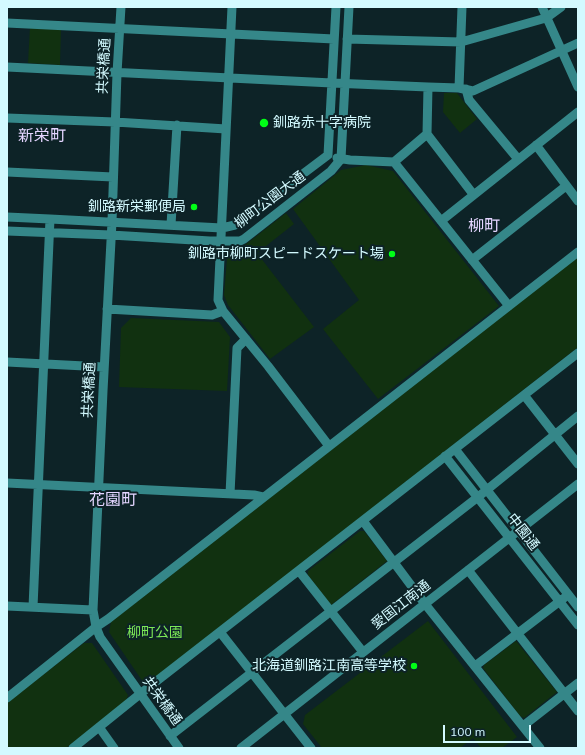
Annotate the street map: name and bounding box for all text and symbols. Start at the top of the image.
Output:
street label: 共栄橋通 [94,38,114,94]
place label: 釧路赤十字病院 [273,115,371,131]
marker: 釧路赤十字病院 [258,117,270,129]
district label: 新栄町 [18,126,66,146]
street label: 柳町公園大通 [231,168,309,232]
place label: 釧路新栄郵便局 [88,199,186,215]
marker: 釧路新栄郵便局 [189,202,199,212]
district label: 柳町 [468,216,500,236]
place label: 釧路市柳町スピードスケート場 [188,246,384,262]
marker: 釧路市柳町スピードスケート場 [387,249,397,259]
street label: 共栄橋通 [79,362,99,418]
district label: 花園町 [89,490,137,510]
street label: 中園通 [503,510,543,554]
street label: 愛国江南通 [368,577,434,633]
park label: 柳町公園 [127,625,183,641]
place label: 北海道釧路江南高等学校 [252,658,406,674]
marker: 北海道釧路江南高等学校 [409,661,419,671]
street label: 共栄橋通 [139,673,185,729]
scale bar [445,717,533,743]
text: 100 m [450,724,485,739]

